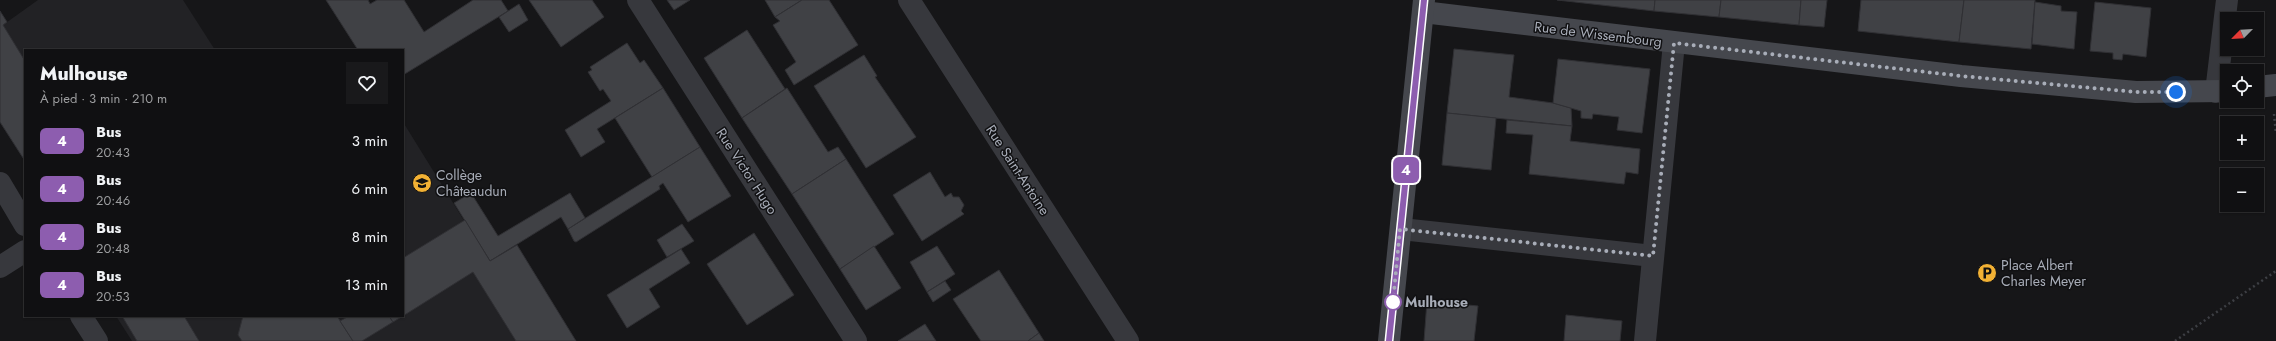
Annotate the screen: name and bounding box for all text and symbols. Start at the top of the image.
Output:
north arrow [2220,12,2264,56]
map controls [2220,12,2264,212]
street label: Rue de Wissembourg [1533,16,1663,52]
text: Mulhouse [40,60,128,87]
button: heart [346,62,388,104]
button: locate [2220,64,2264,108]
your location [2166,82,2186,102]
text: À pied · 3 min · 210 m [40,89,167,108]
button: + [2220,116,2264,160]
text: Bus [96,121,121,143]
street label: Rue Saint-Antoine [981,121,1055,219]
street label: Rue Victor Hugo [712,124,783,218]
text: 3 min [352,130,388,152]
text: 4 [57,131,67,151]
text: 20:43 [96,143,130,162]
line badge: 4 [1393,157,1419,183]
text: 4 [1401,160,1411,180]
place label: Collège Châteaudun [436,165,507,201]
button: − [2220,168,2264,212]
text: Bus [96,169,121,191]
school or university icon: Collège Châteaudun [411,172,433,194]
text: 6 min [351,178,388,200]
text: 4 [57,179,67,199]
text: 20:46 [96,191,130,210]
text: Bus [96,217,121,239]
text: 8 min [352,226,388,248]
text: 4 [57,227,67,247]
text: 20:48 [96,239,130,258]
place label: Place Albert Charles Meyer [2001,255,2086,291]
parking icon: Place Albert Charles Meyer [1976,262,1998,284]
text: Bus [96,265,121,287]
text: 13 min [345,274,388,296]
text: 4 [57,275,67,295]
text: 20:53 [96,287,130,306]
place label: Mulhouse [1405,292,1468,312]
marker: Mulhouse [1384,293,1402,311]

